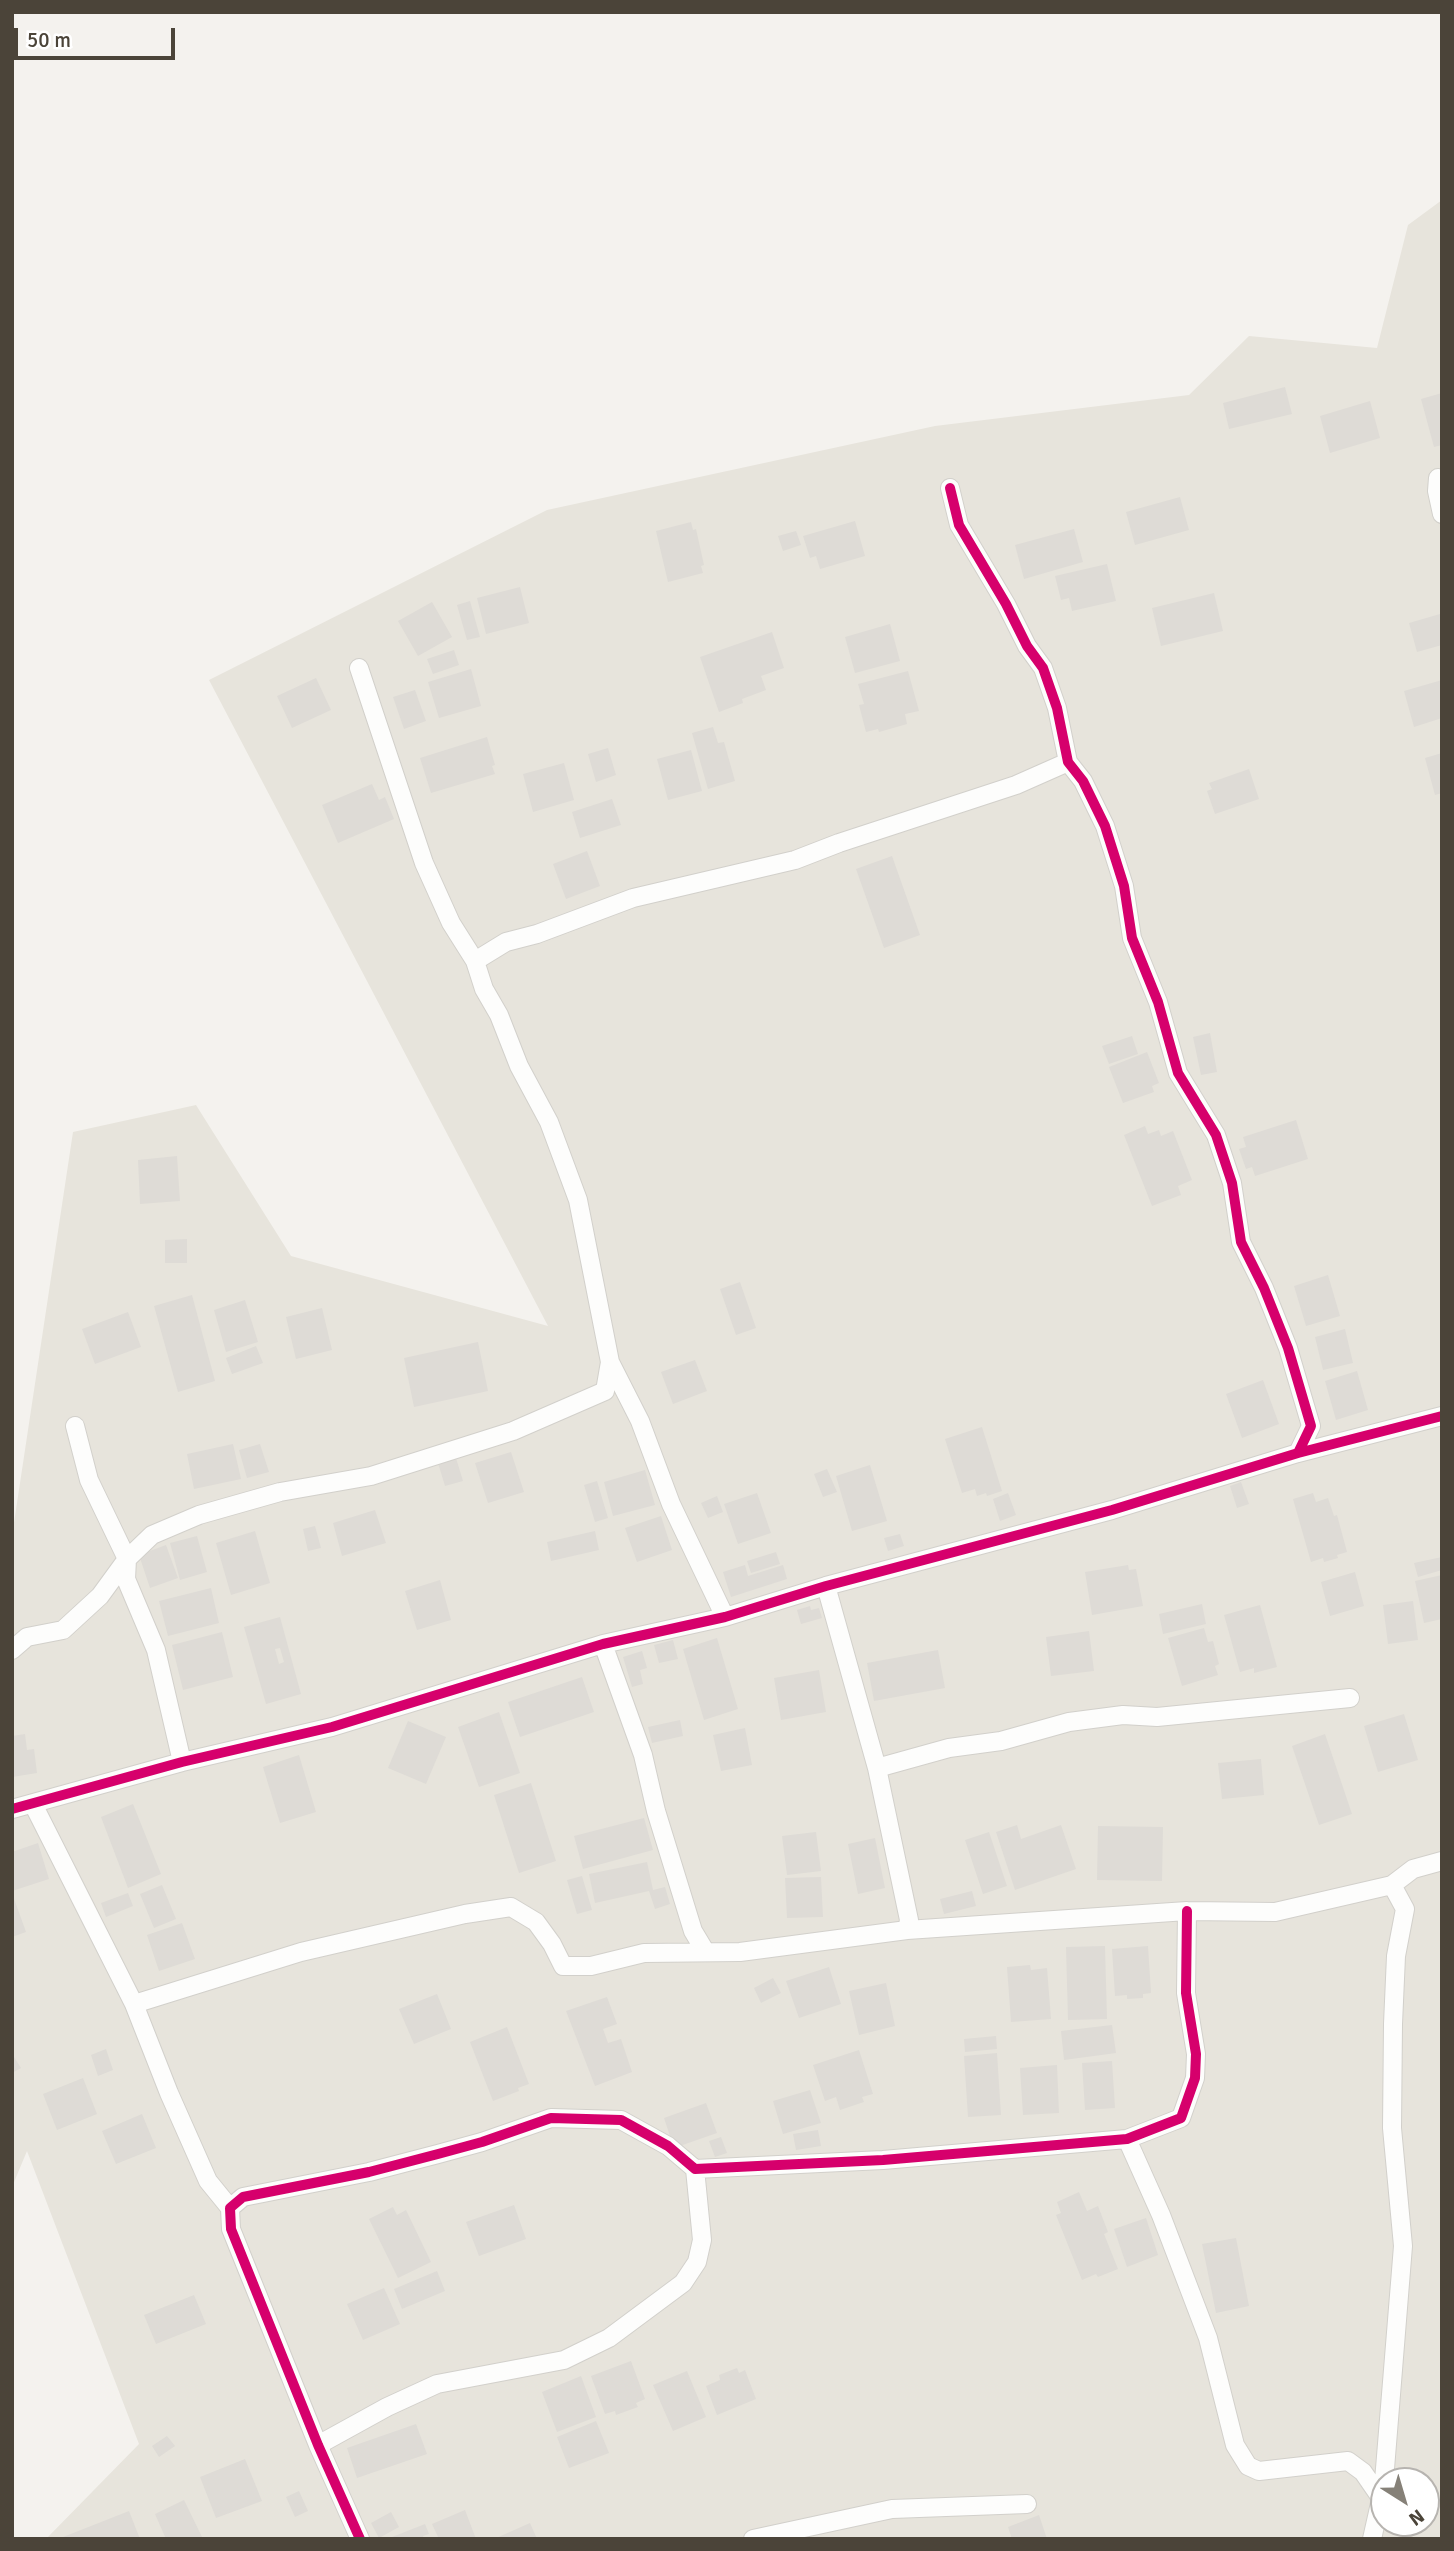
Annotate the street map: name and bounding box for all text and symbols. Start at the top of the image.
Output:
scale bar [18,14,178,58]
text: 50 m [27,27,71,53]
north arrow [1370,2467,1440,2537]
text: N [1404,2504,1429,2531]

